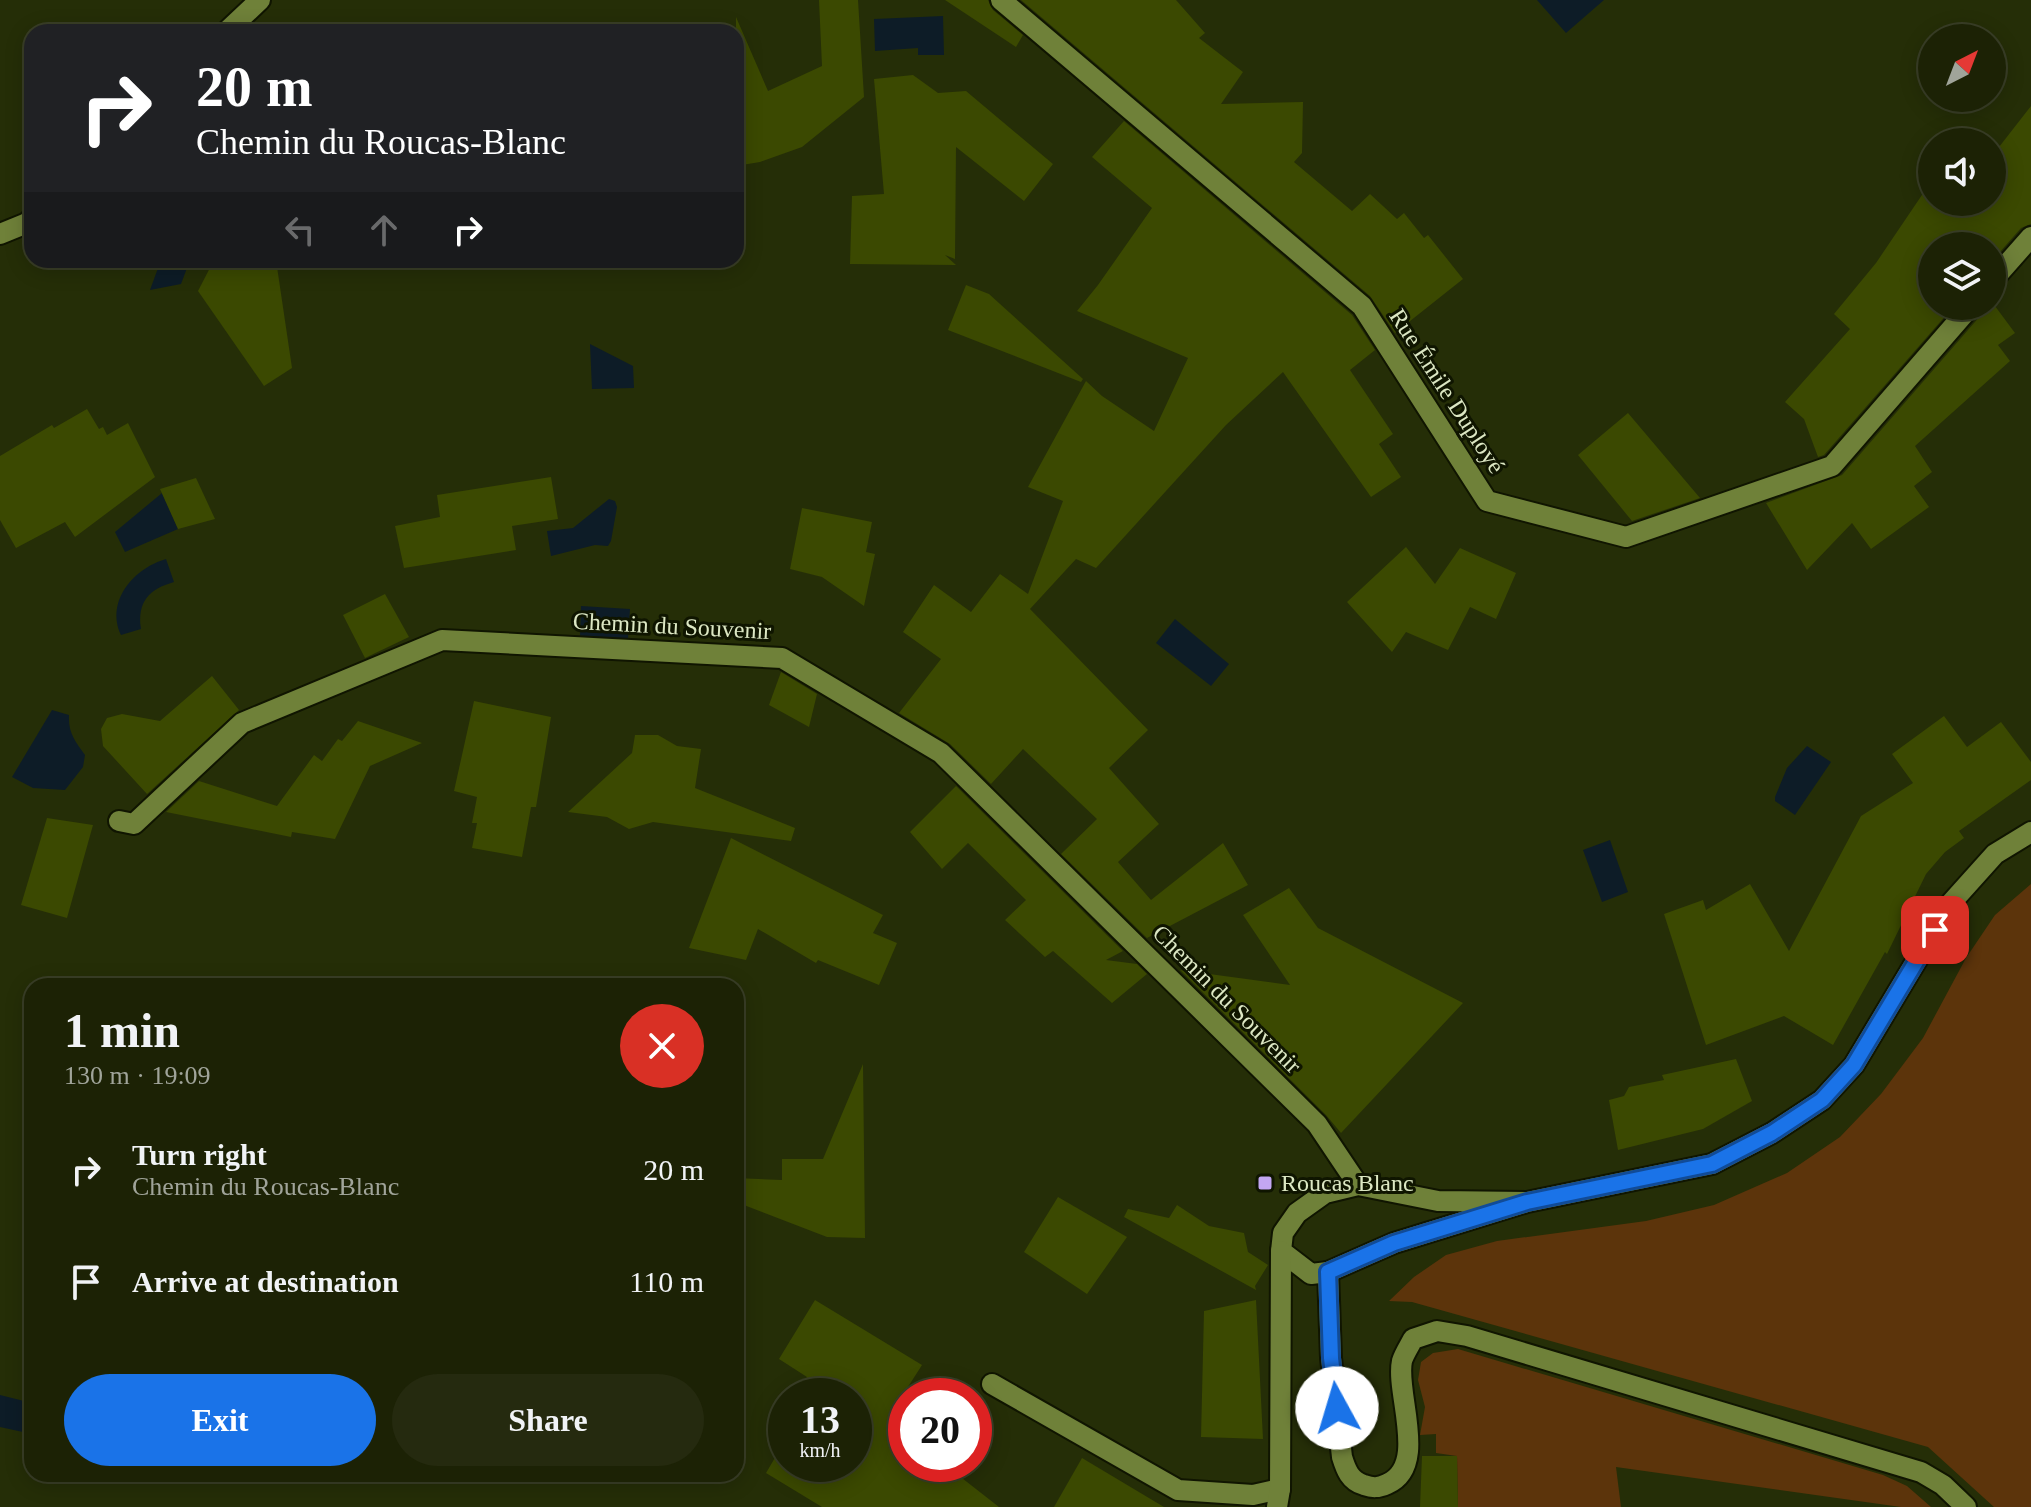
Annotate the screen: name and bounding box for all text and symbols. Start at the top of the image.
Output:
north arrow [1918,24,2006,112]
map controls [1918,24,2006,320]
icon: right [64,56,168,160]
text: 20 m [196,56,313,118]
text: Chemin du Roucas-Blanc [196,122,566,162]
button: sound [1918,128,2006,216]
icon: left [278,208,322,252]
icon: ahead [362,208,406,252]
icon: right [446,208,490,252]
button: layers [1918,232,2006,320]
street label: Rue Émile Duployé [1384,304,1510,478]
street label: Chemin du Souvenir [572,608,772,644]
pin [1901,896,1969,964]
icon: arrive [1913,908,1957,952]
street label: Chemin du Souvenir [1148,920,1306,1078]
text: 1 min [64,1004,180,1057]
button: close [620,1004,704,1088]
text: 130 m · 19:09 [64,1061,211,1090]
text: Turn right [132,1138,267,1171]
icon: right [64,1148,108,1192]
text: 20 m [643,1153,704,1186]
place label: Roucas Blanc [1281,1170,1414,1196]
text: Chemin du Roucas-Blanc [132,1172,399,1201]
marker: Roucas Blanc [1256,1174,1274,1192]
icon: arrive [64,1260,108,1304]
text: Arrive at destination [132,1265,399,1298]
text: 110 m [629,1265,704,1298]
position arrow [1295,1366,1379,1450]
button: Exit [64,1374,376,1466]
button: Share [392,1374,704,1466]
speed limit sign: 20 [888,1378,992,1482]
text: 13 [800,1397,840,1442]
text: km/h [799,1439,841,1461]

